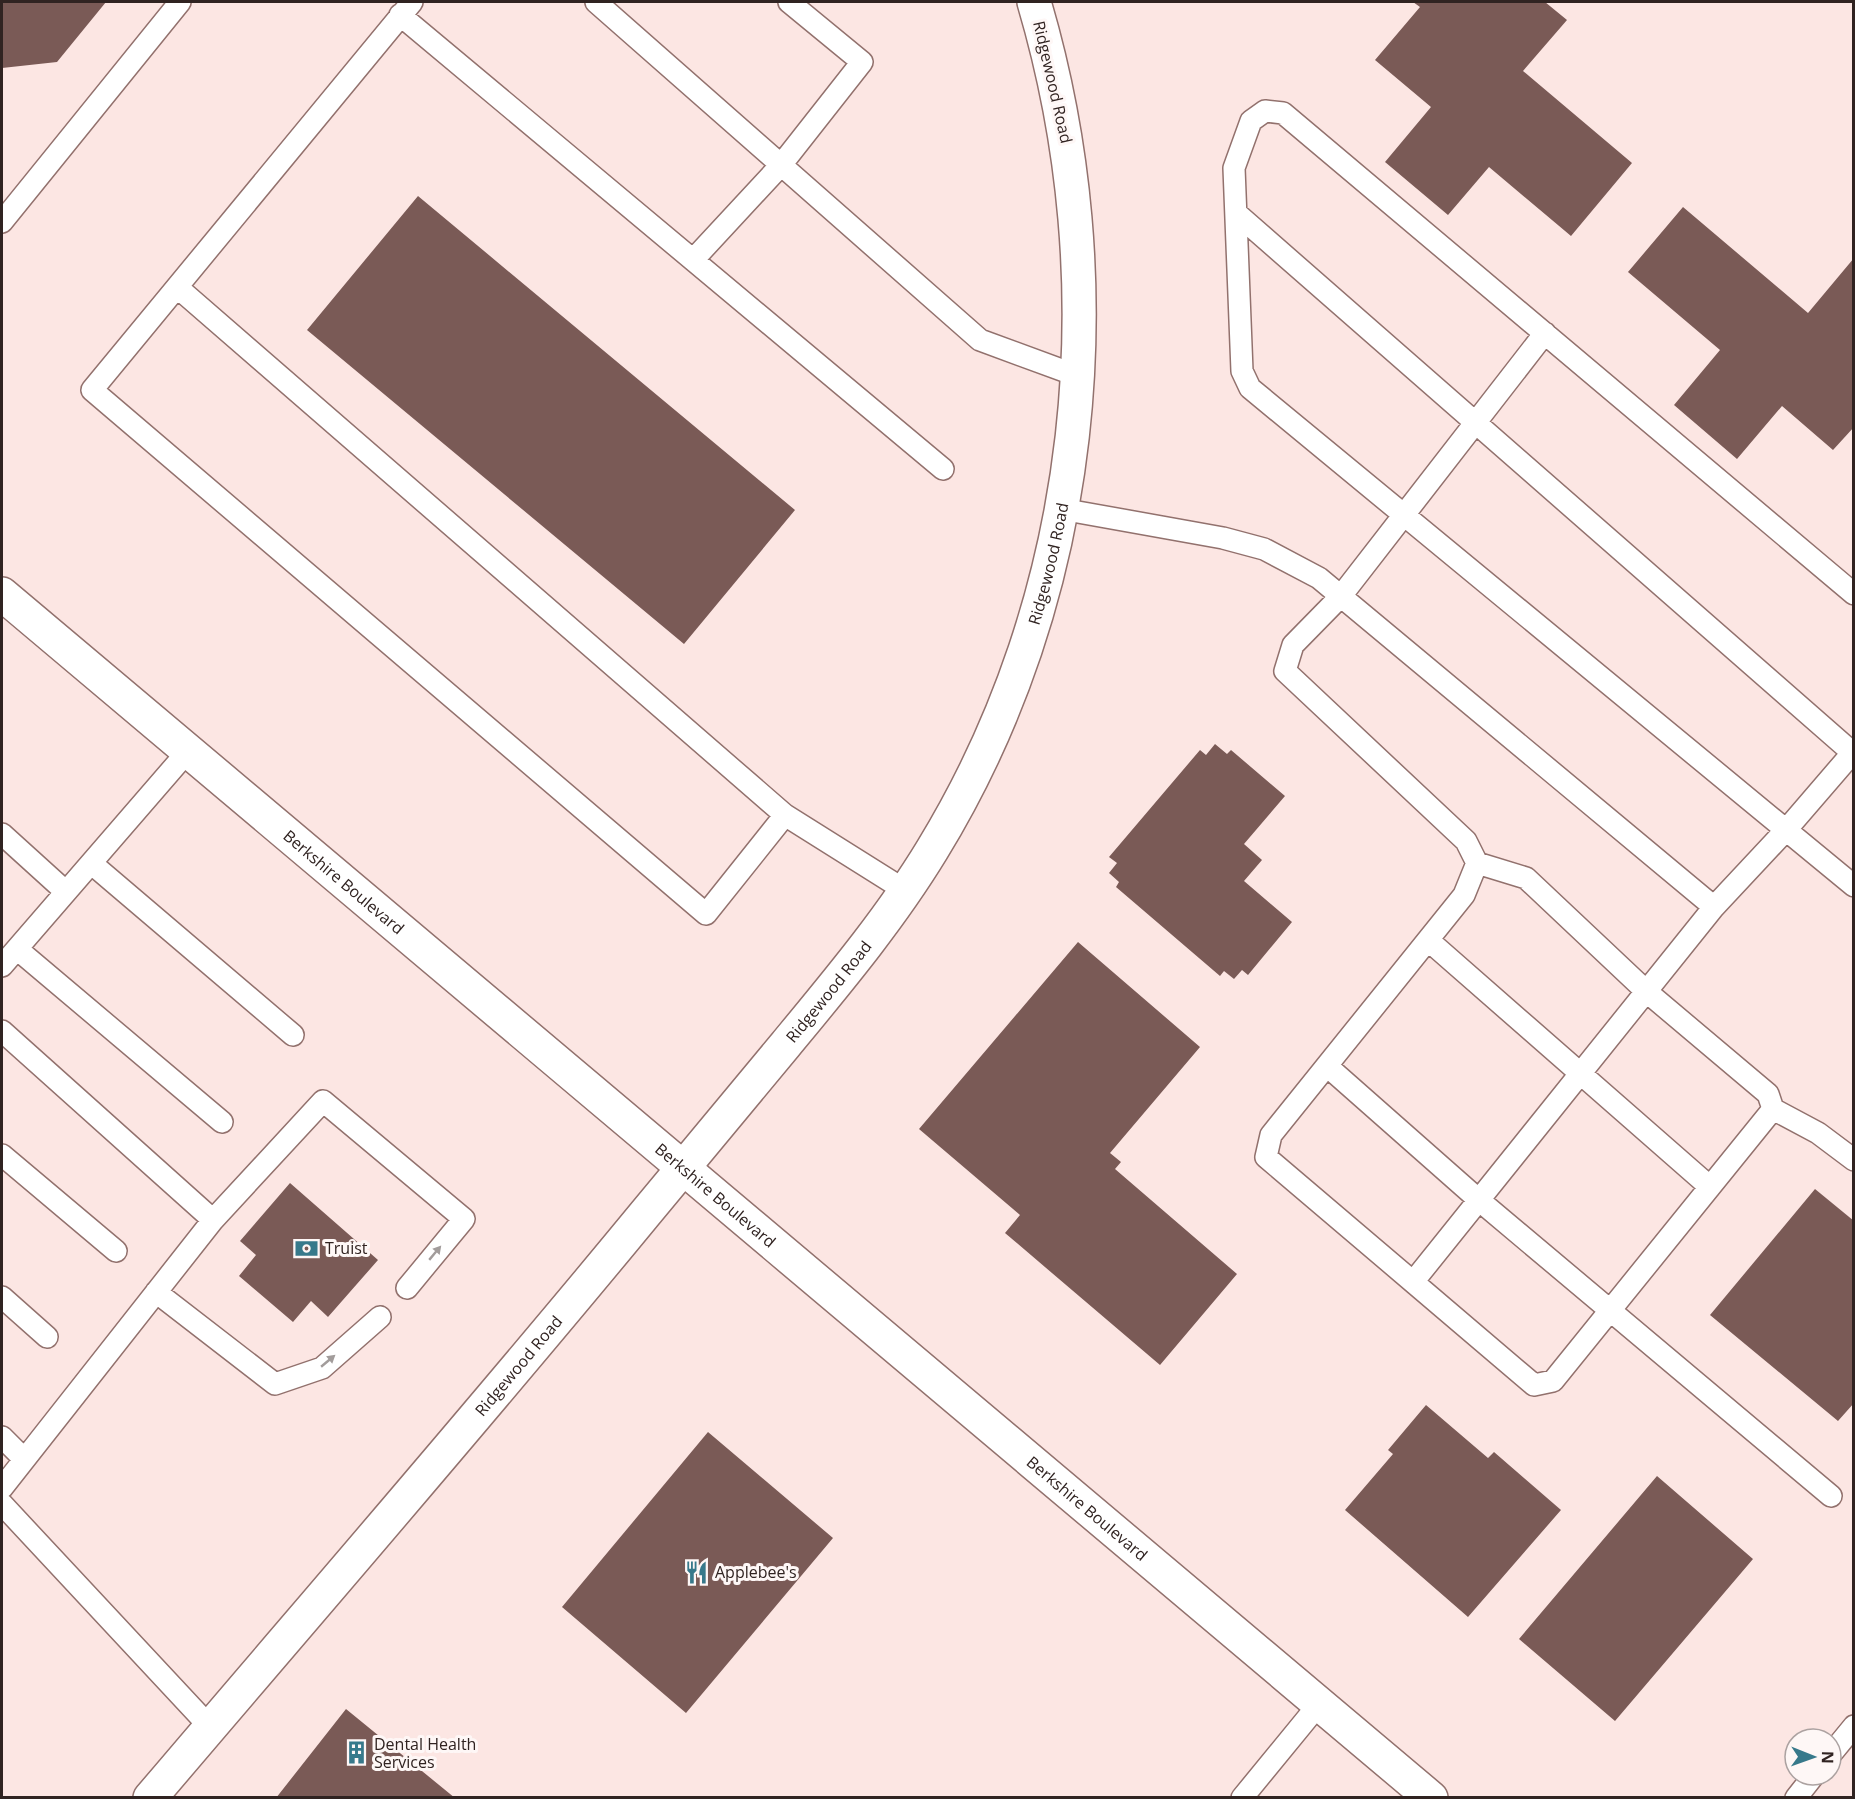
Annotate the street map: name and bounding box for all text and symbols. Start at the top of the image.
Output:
street label: Ridgewood Road [1028,19,1078,145]
street label: Ridgewood Road [1023,501,1073,628]
street label: Berkshire Boulevard [279,825,409,939]
street label: Ridgewood Road [781,936,876,1047]
street label: Berkshire Boulevard [650,1138,781,1252]
bank icon: Truist [294,1235,320,1261]
place label: Truist [325,1237,368,1259]
one-way arrow [429,1245,442,1261]
street label: Ridgewood Road [470,1311,567,1421]
one-way arrow [320,1355,336,1368]
street label: Berkshire Boulevard [1022,1451,1152,1566]
restaurant icon: Applebee's [684,1559,710,1585]
place label: Applebee's [715,1561,797,1583]
north arrow [1783,1727,1843,1787]
place label: Dental Health Services [374,1733,476,1773]
building icon: Dental Health Services [343,1740,369,1766]
text: N [1817,1751,1839,1764]

